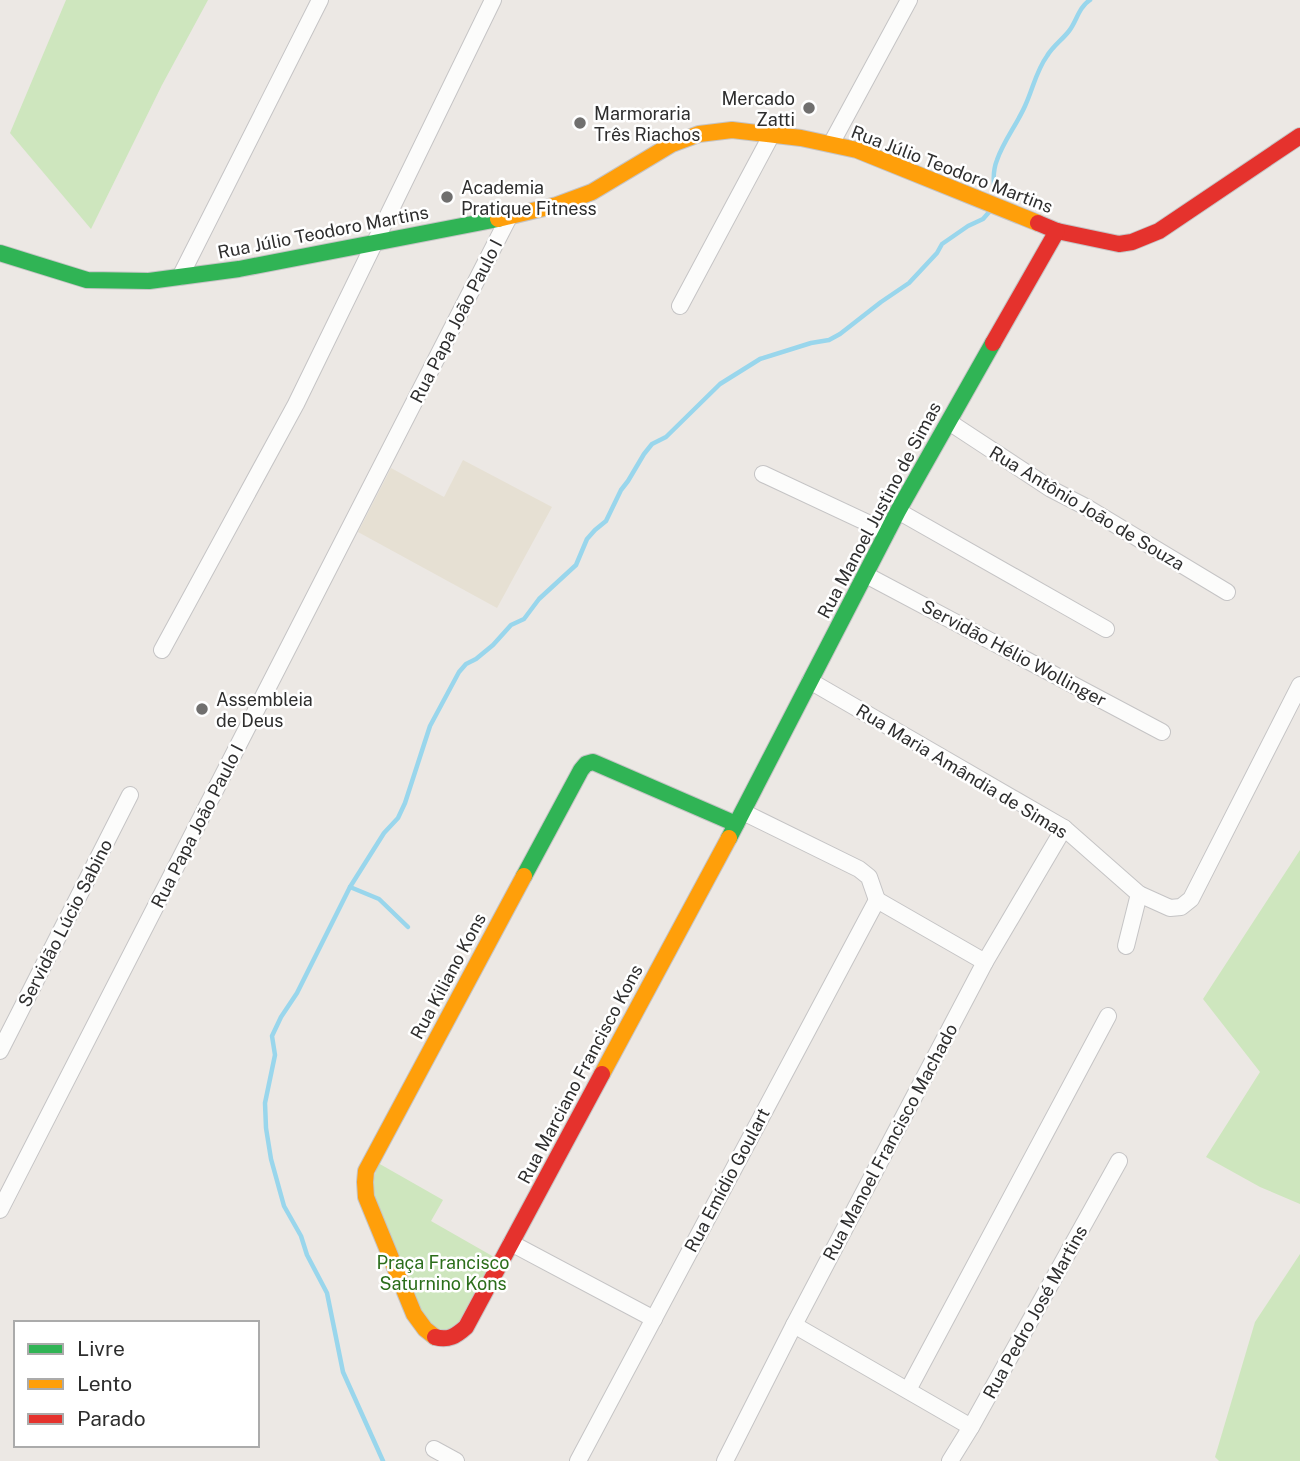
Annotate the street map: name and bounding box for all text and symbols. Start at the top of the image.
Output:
place label: Mercado Zatti [722,88,795,130]
marker: Mercado Zatti [801,100,817,116]
place label: Marmoraria Três Riachos [594,103,700,145]
marker: Marmoraria Três Riachos [572,115,588,131]
street label: Rua Júlio Teodoro Martins [848,121,1056,217]
place label: Academia Pratique Fitness [461,177,597,219]
marker: Academia Pratique Fitness [439,189,455,205]
street label: Rua Júlio Teodoro Martins [216,201,430,263]
street label: Rua Papa João Paulo I [406,236,506,406]
street label: Rua Manoel Justino de Simas [813,398,945,622]
street label: Rua Antônio João de Souza [986,441,1188,575]
street label: Servidão Hélio Wollinger [918,595,1110,711]
place label: Assembleia de Deus [216,689,313,731]
street label: Rua Maria Amândia de Simas [853,699,1071,843]
marker: Assembleia de Deus [194,701,210,717]
street label: Rua Papa João Paulo I [147,741,247,911]
street label: Servidão Lúcio Sabino [14,836,116,1010]
street label: Rua Kiliano Kons [406,909,490,1043]
street label: Rua Marciano Francisco Kons [513,961,647,1187]
street label: Rua Manoel Francisco Machado [819,1020,961,1264]
street label: Rua Emídio Goulart [680,1104,774,1256]
street label: Rua Pedro José Martins [979,1222,1091,1402]
park label: Praça Francisco Saturnino Kons [377,1252,510,1294]
legend [14,1321,259,1447]
text: Livre [77,1336,125,1361]
text: Lento [77,1371,132,1396]
text: Parado [77,1406,146,1431]

